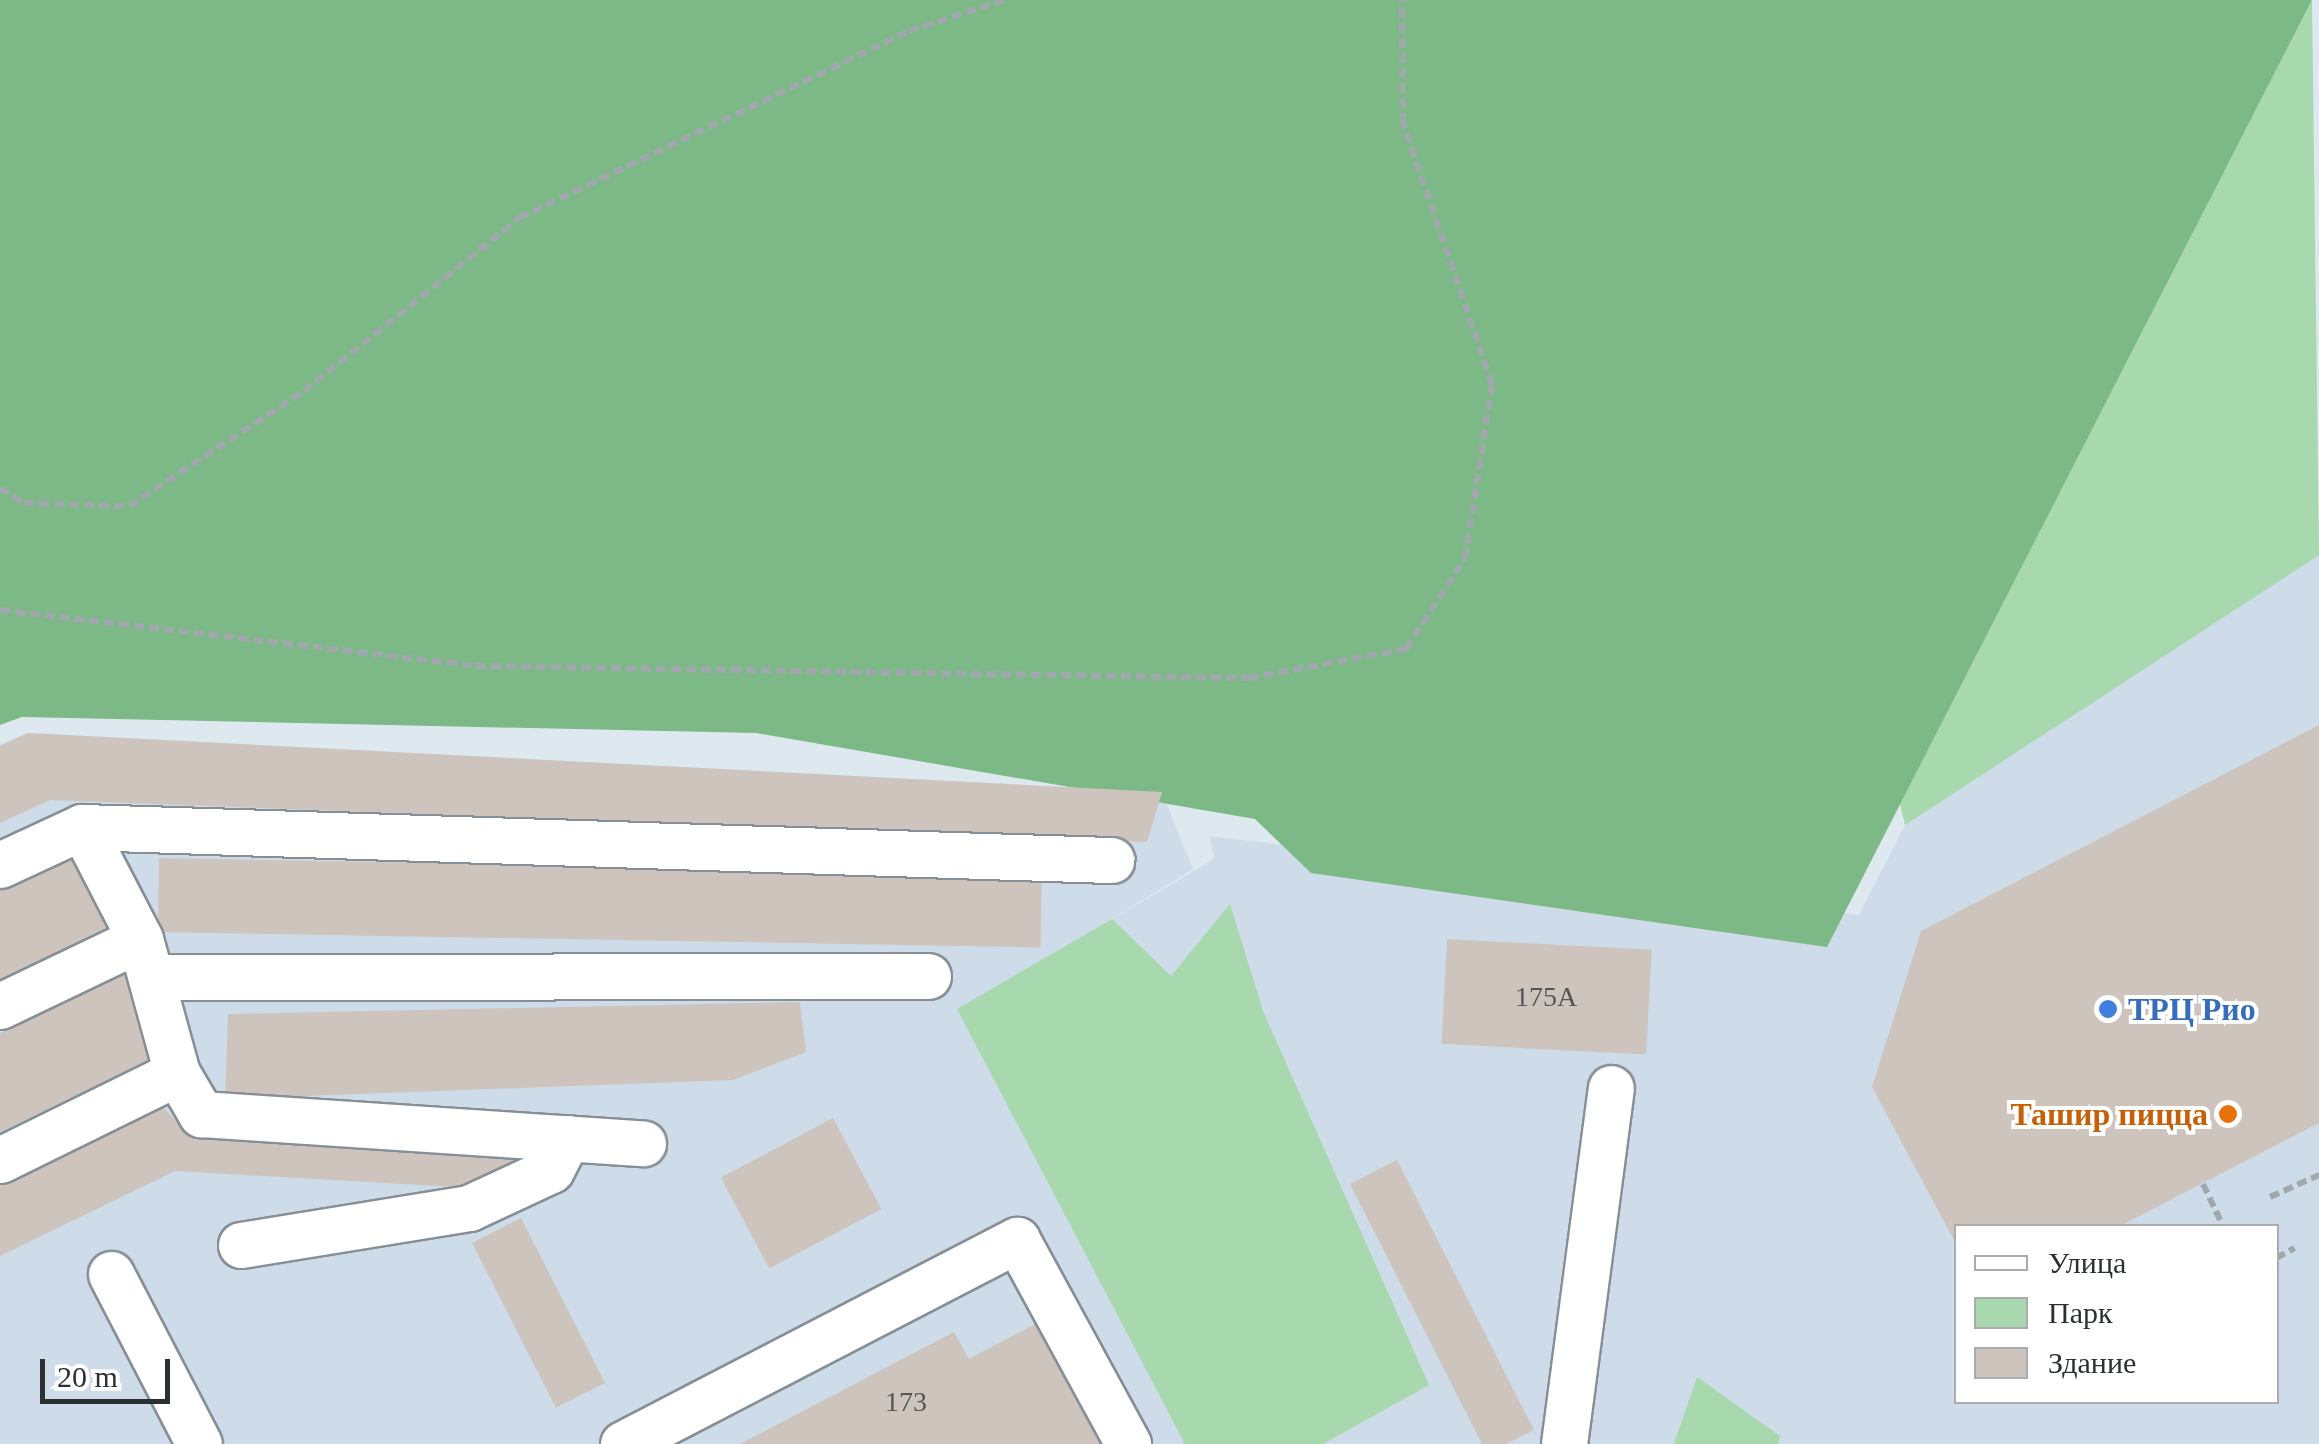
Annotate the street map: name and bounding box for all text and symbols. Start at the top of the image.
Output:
house number: 175А [1515,980,1577,1014]
place label: ТРЦ Рио [2128,990,2256,1028]
marker: ТРЦ Рио [2097,998,2119,1020]
place label: Ташир пицца [2010,1095,2208,1133]
marker: Ташир пицца [2217,1103,2239,1125]
legend [1954,1224,2279,1404]
text: Улица [2048,1246,2126,1279]
text: Парк [2048,1296,2113,1329]
scale bar [45,1339,175,1401]
text: Здание [2048,1346,2136,1379]
text: 20 m [57,1360,118,1393]
house number: 173 [885,1385,927,1419]

